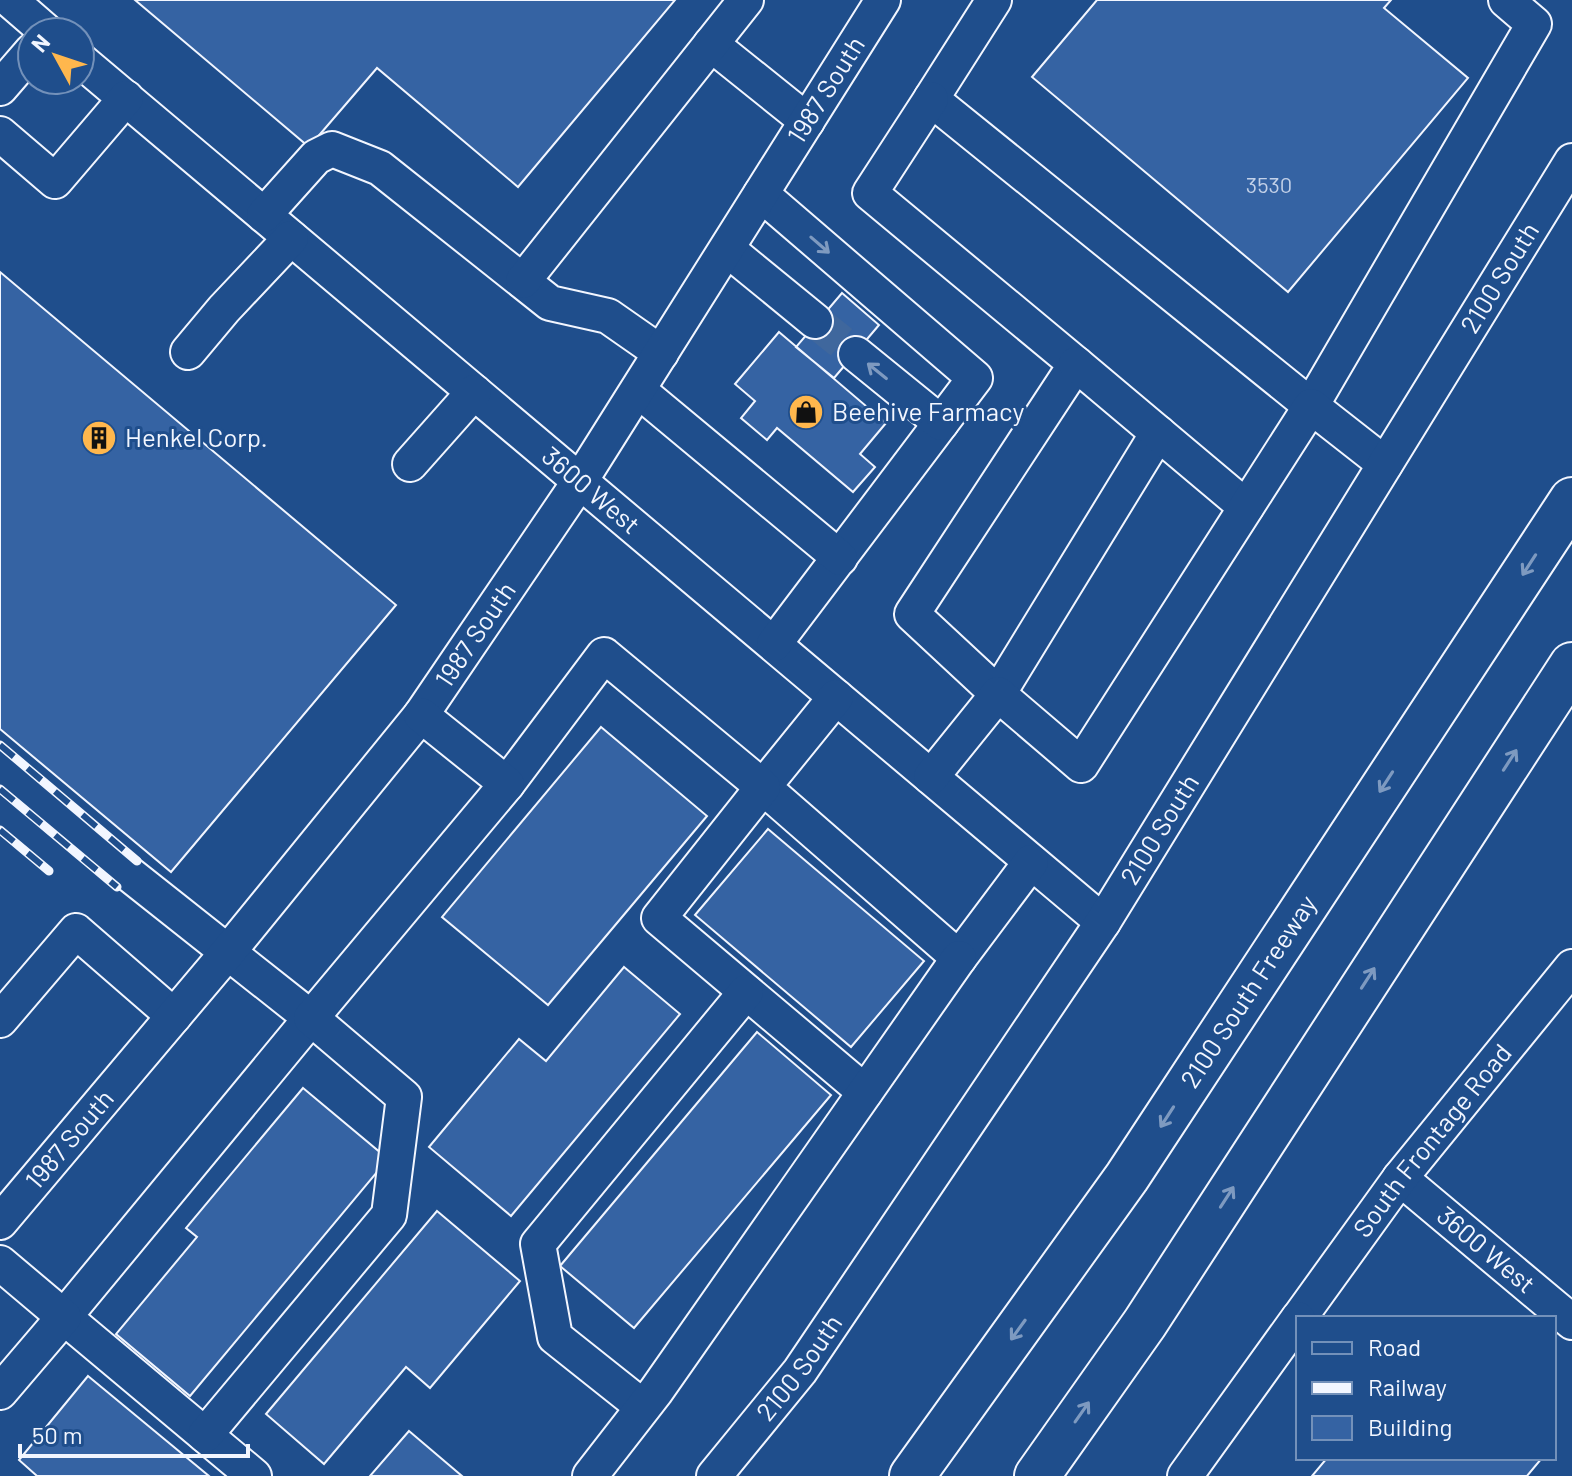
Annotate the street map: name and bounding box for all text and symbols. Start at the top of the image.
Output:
north arrow [16,16,96,96]
text: N [25,29,55,56]
street label: 1987 South [780,30,870,148]
house number: 3530 [1246,171,1292,197]
street label: 2100 South [1453,216,1544,338]
one-way arrow [810,236,830,254]
one-way arrow [867,362,888,380]
shop icon: Beehive Farmacy [787,393,825,431]
place label: Beehive Farmacy [832,395,1024,426]
building icon: Henkel Corp. [80,419,118,457]
place label: Henkel Corp. [125,421,268,452]
street label: 3600 West [536,439,647,539]
one-way arrow [1521,553,1537,576]
street label: 1987 South [428,575,521,692]
one-way arrow [1502,750,1518,772]
street label: 2100 South [1113,768,1204,890]
one-way arrow [1378,771,1395,793]
street label: 2100 South Freeway [1173,889,1322,1093]
one-way arrow [1360,968,1376,990]
street label: South Frontage Road [1346,1037,1517,1242]
street label: 1987 South [18,1082,119,1195]
one-way arrow [1158,1105,1175,1127]
one-way arrow [1218,1186,1235,1208]
street label: 3600 West [1431,1199,1542,1299]
street label: 2100 South [749,1308,848,1426]
legend [1296,1316,1556,1460]
one-way arrow [1009,1318,1026,1340]
text: Road [1368,1332,1421,1361]
text: Railway [1368,1372,1447,1401]
one-way arrow [1074,1402,1090,1424]
scale bar [20,1408,248,1458]
text: Building [1368,1412,1452,1441]
text: 50 m [32,1420,83,1449]

